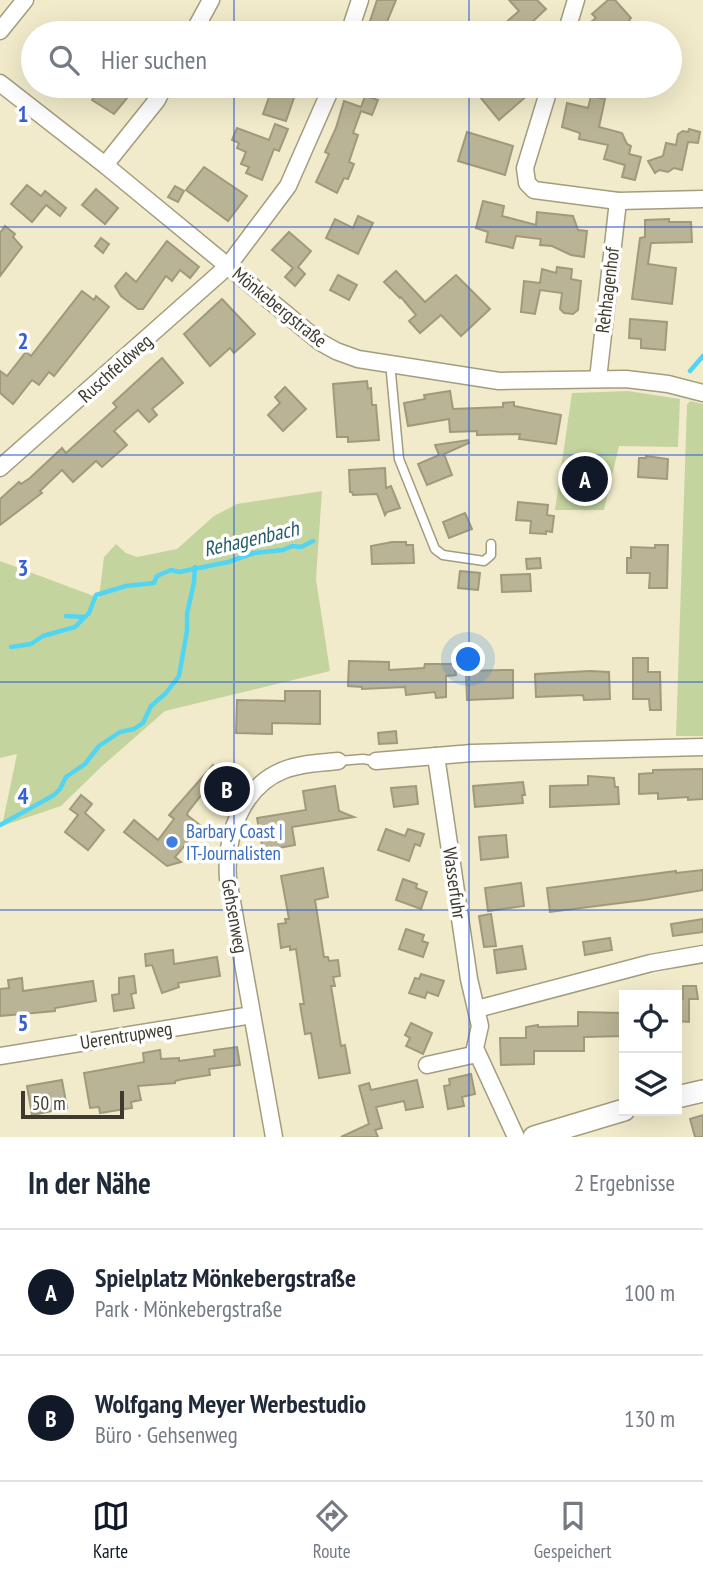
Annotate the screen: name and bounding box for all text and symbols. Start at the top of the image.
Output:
search box [21,21,682,98]
icon: search [45,41,83,79]
text: Hier suchen [101,43,207,76]
text: 1 [18,99,29,128]
street label: Rehhagenhof [590,245,624,334]
street label: Mönkebergstraße [228,262,332,353]
text: 2 [18,326,29,355]
street label: Ruschfeldweg [73,329,157,407]
pin: A [562,453,608,505]
water label: Rehagenbach [201,514,303,563]
text: 3 [18,553,29,582]
your location [451,642,485,676]
pin: B [204,763,250,815]
text: 4 [18,781,29,810]
place label: Barbary Coast | IT-Journalisten [186,819,283,865]
marker: Barbary Coast | IT-Journalisten [164,834,180,850]
street label: Wasserfuhr [438,846,472,921]
street label: Gehsenweg [217,877,253,955]
map controls [619,990,682,1116]
button: locate [619,990,682,1053]
text: 5 [18,1008,29,1037]
street label: Uerentrupweg [78,1016,174,1054]
button: layers [619,1053,682,1116]
scale bar [21,1088,124,1120]
text: 50 m [32,1091,66,1115]
text: In der Nähe [28,1163,151,1202]
text: 2 Ergebnisse [574,1168,675,1197]
text: Spielplatz Mönkebergstraße [95,1261,356,1294]
text: A [45,1278,57,1307]
text: 100 m [624,1278,675,1307]
text: Park · Mönkebergstraße [95,1294,282,1323]
text: Wolfgang Meyer Werbestudio [95,1387,366,1420]
text: B [45,1404,57,1433]
text: 130 m [624,1404,675,1433]
text: Büro · Gehsenweg [95,1420,238,1449]
tab: Karte [92,1497,130,1563]
tab: Route [313,1497,351,1563]
tab: Gespeichert [534,1497,611,1563]

